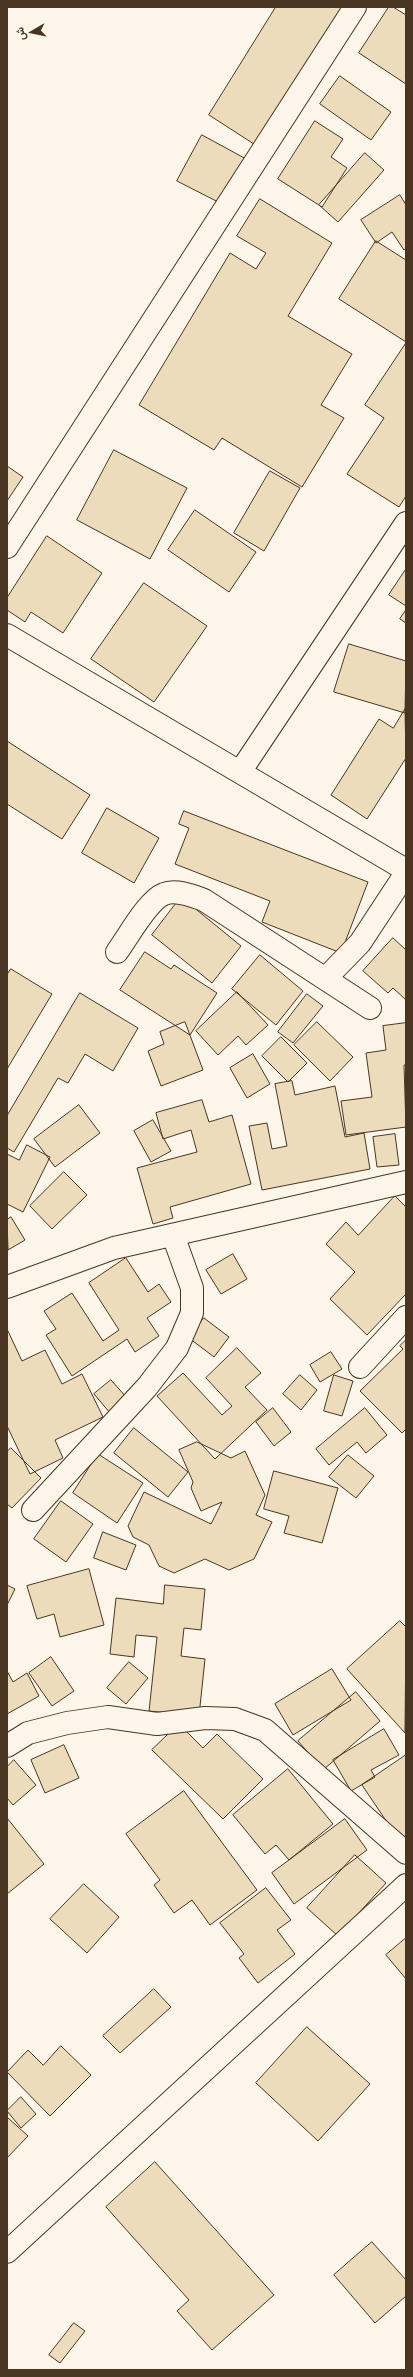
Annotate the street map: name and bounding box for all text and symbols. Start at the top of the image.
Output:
north arrow [12,12,52,52]
text: ش [13,26,27,41]

